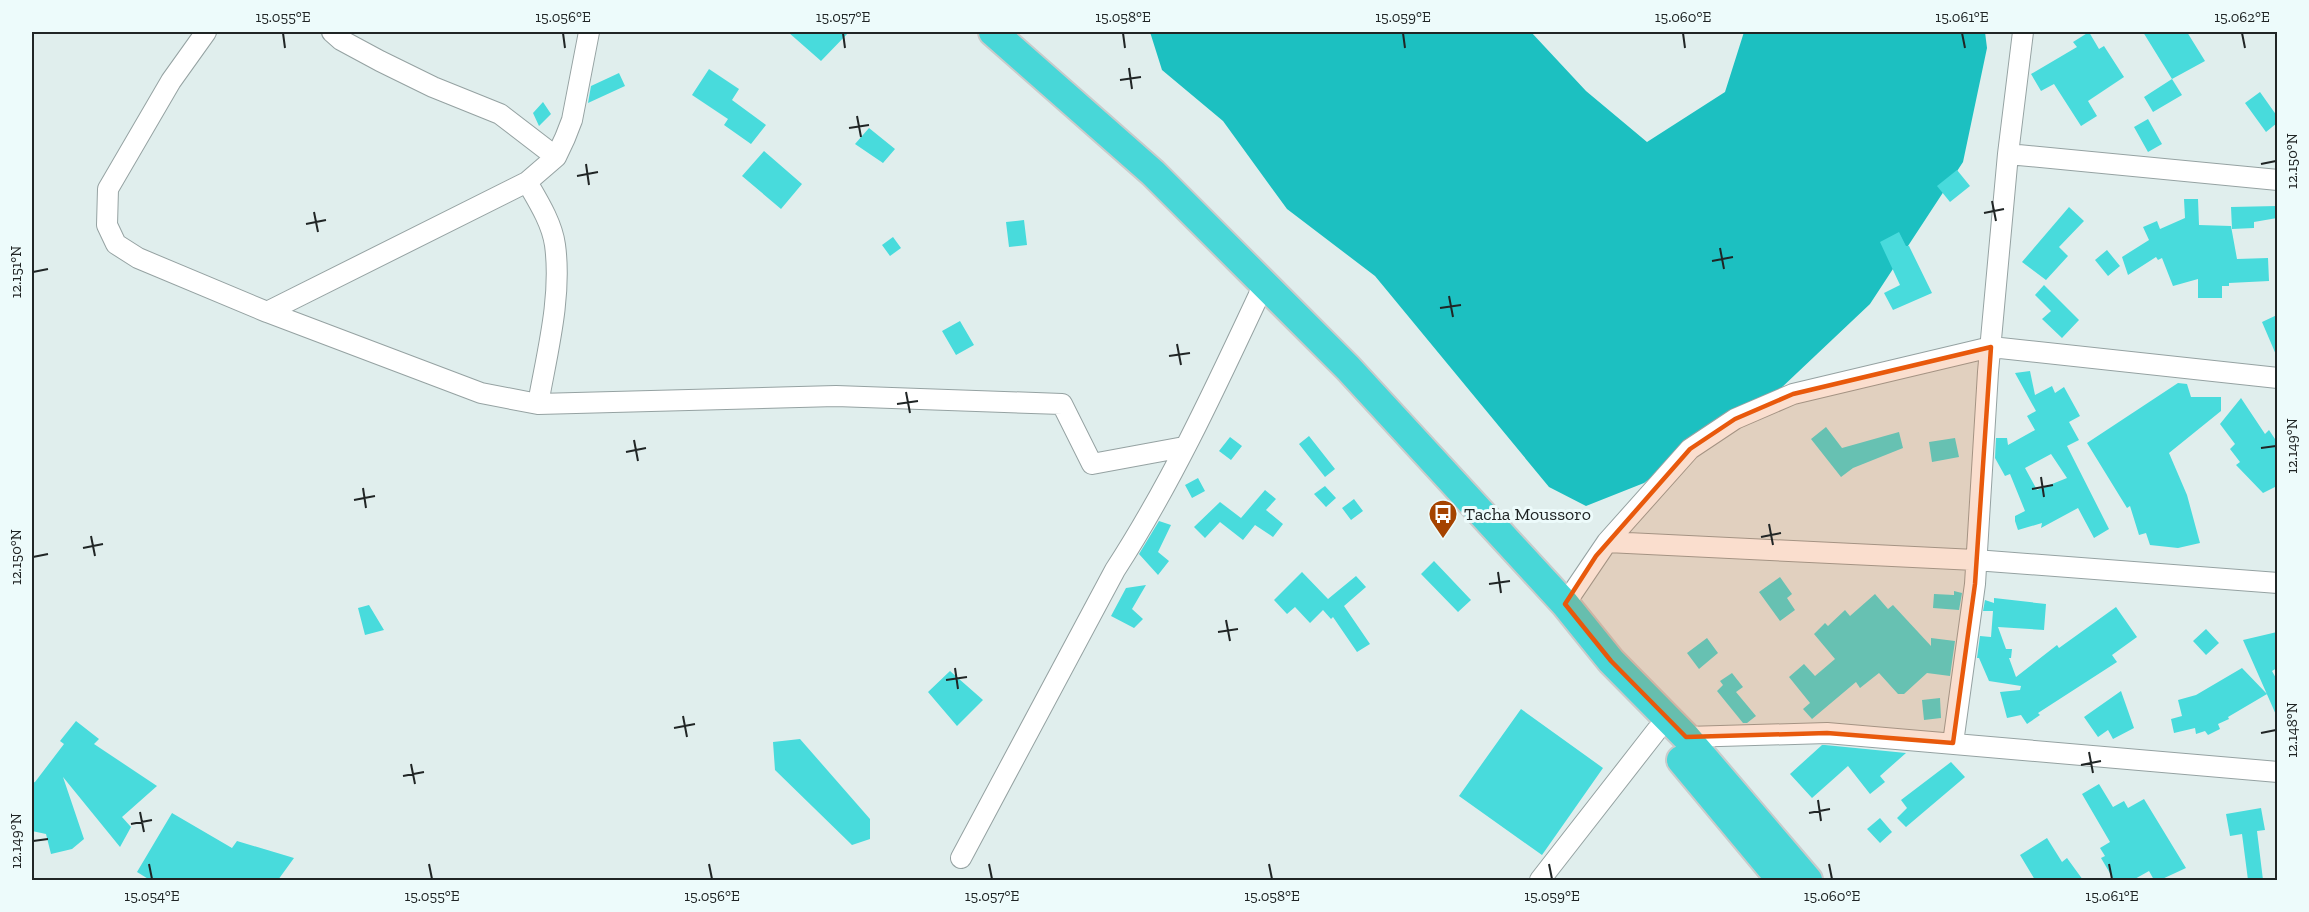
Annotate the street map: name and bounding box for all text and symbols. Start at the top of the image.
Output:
text: 15.055°E [255,8,311,26]
text: 15.056°E [535,8,591,26]
text: 15.057°E [816,8,870,26]
text: 15.058°E [1095,8,1151,26]
text: 15.059°E [1375,8,1431,26]
text: 15.060°E [1655,8,1711,26]
text: 15.061°E [1935,8,1989,26]
text: 15.062°E [2214,8,2270,26]
text: 12.150°N [2283,133,2301,189]
text: 12.151°N [7,246,25,298]
text: 12.149°N [2283,418,2301,474]
bus stop icon: Tacha Moussoro [1427,498,1459,540]
place label: Tacha Moussoro [1464,503,1591,525]
text: 12.150°N [7,529,25,585]
text: 12.148°N [2283,702,2301,758]
text: 12.149°N [7,813,25,869]
text: 15.054°E [124,887,180,905]
text: 15.055°E [404,887,460,905]
text: 15.056°E [684,887,740,905]
text: 15.057°E [965,887,1019,905]
text: 15.058°E [1244,887,1300,905]
text: 15.059°E [1524,887,1580,905]
text: 15.060°E [1804,887,1860,905]
text: 15.061°E [2085,887,2139,905]

